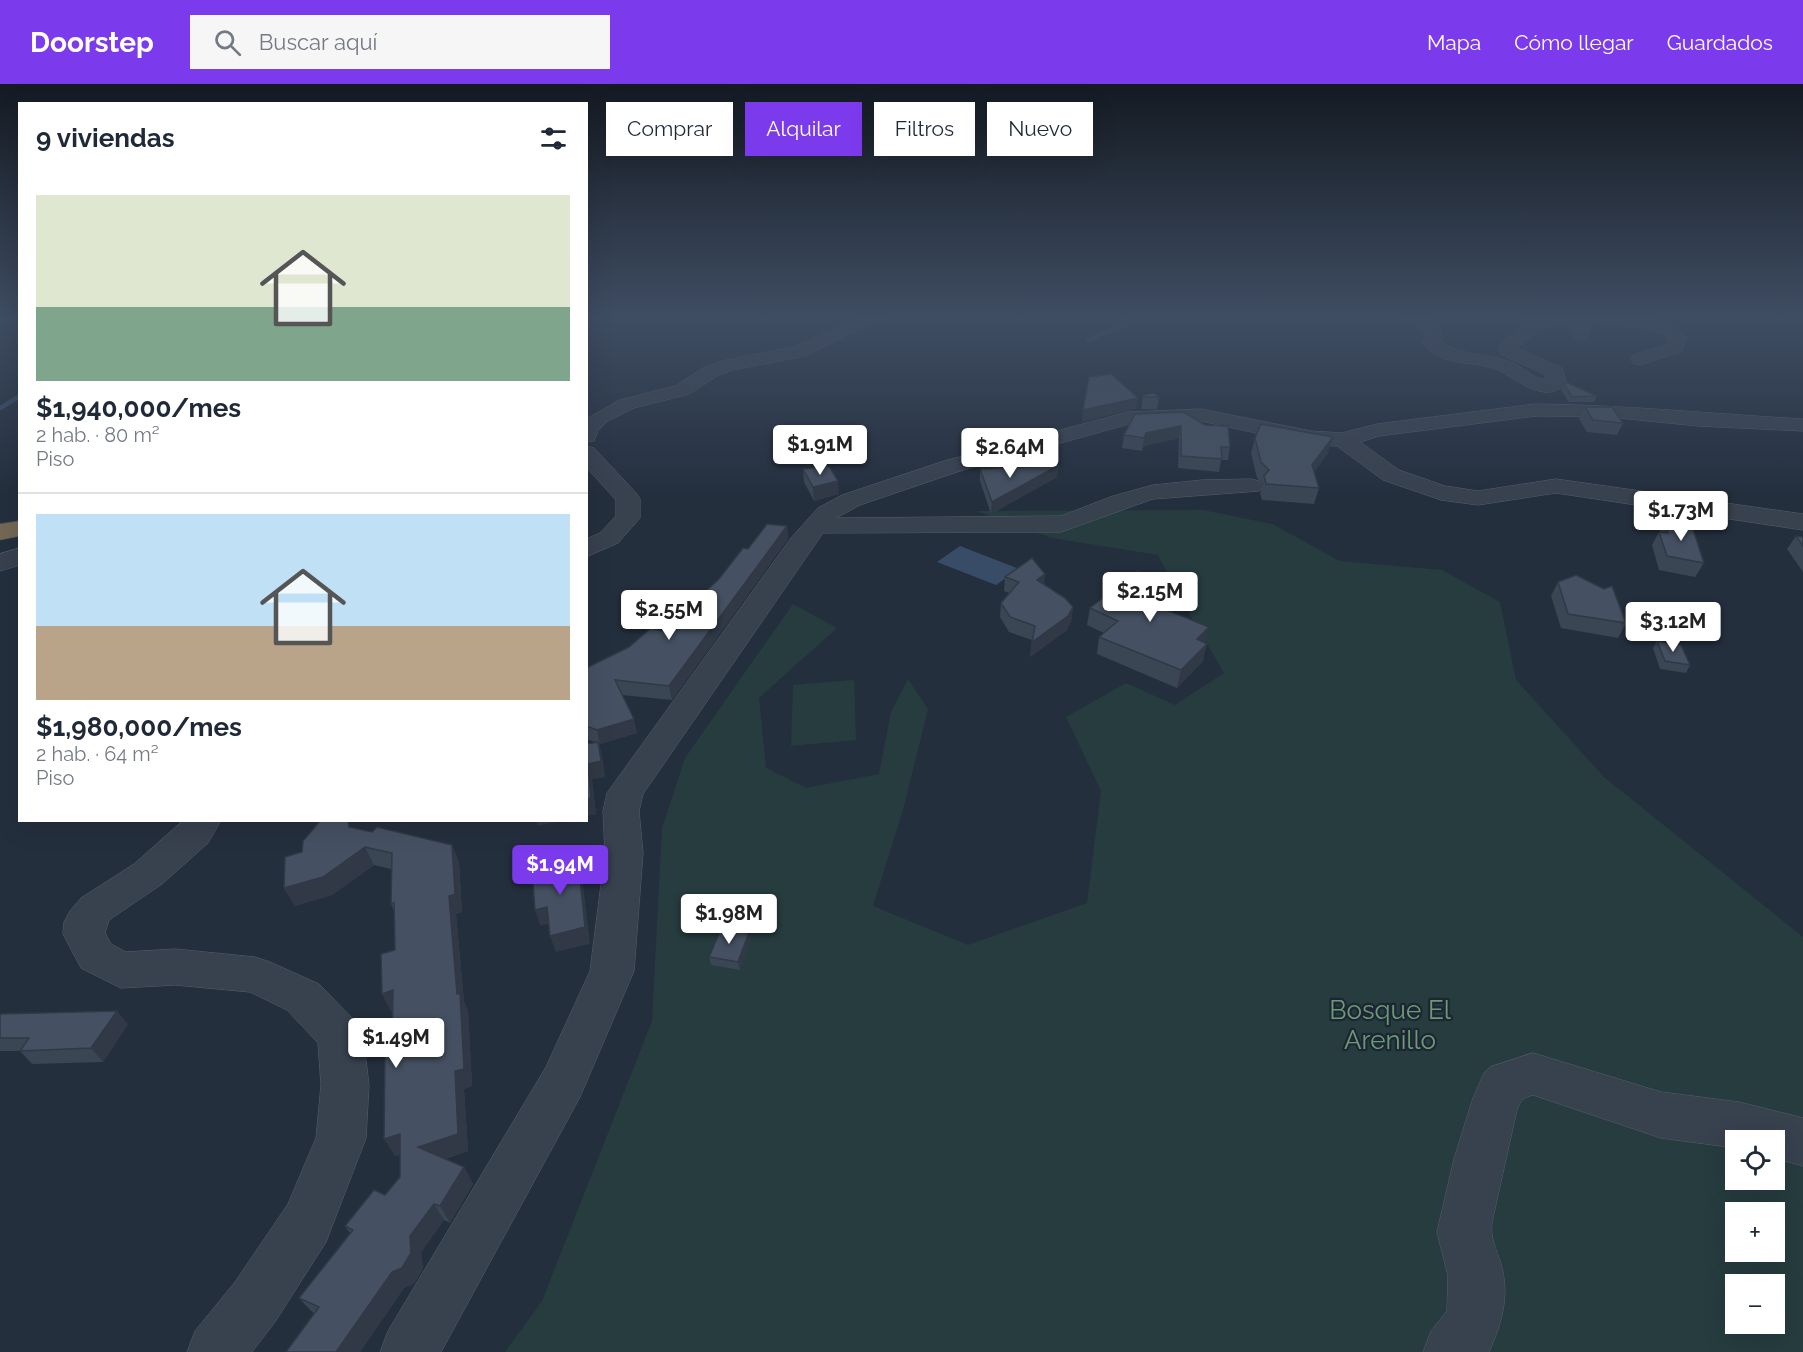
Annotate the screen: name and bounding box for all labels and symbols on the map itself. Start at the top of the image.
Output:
pin: $1.91M [771,425,869,476]
pin: $2.64M [961,428,1059,479]
pin: $1.73M [1632,491,1730,542]
pin: $2.15M [1101,572,1199,623]
pin: $2.55M [620,590,718,641]
pin: $3.12M [1624,602,1722,653]
pin: $1.94M [511,845,609,896]
pin: $1.98M [680,894,778,945]
park label: Bosque El Arenillo [1329,995,1452,1055]
pin: $1.49M [347,1018,445,1069]

